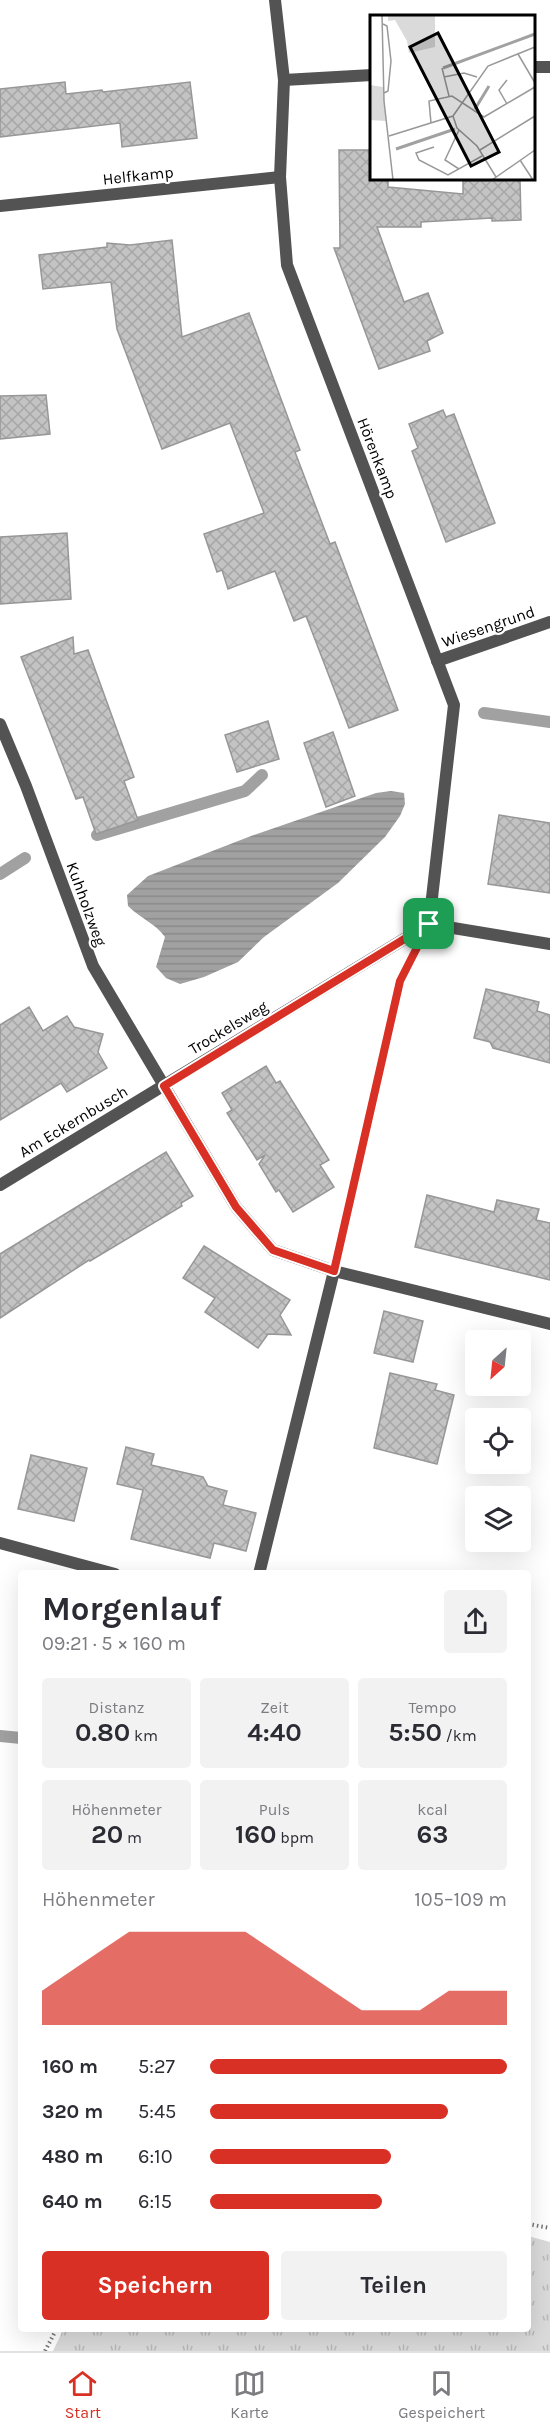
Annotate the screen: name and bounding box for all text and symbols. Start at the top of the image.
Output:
inset map [370,15,535,180]
street label: Helfkamp [102,162,174,189]
street label: Hörenkamp [353,415,402,501]
street label: Wiesengrund [439,602,537,651]
street label: Kuhholzweg [62,859,111,949]
pin [403,898,454,949]
icon: arrive [412,907,445,940]
street label: Trockelsweg [185,996,271,1058]
street label: Am Eckernbusch [15,1082,131,1161]
north arrow [465,1330,531,1396]
map controls [465,1330,531,1552]
button: locate [465,1408,531,1474]
button: layers [465,1486,531,1552]
text: Morgenlauf [42,1590,222,1628]
button: share [444,1590,507,1653]
text: 09:21 · 5 × 160 m [42,1632,186,1655]
text: Distanz [89,1698,144,1717]
text: Zeit [260,1698,289,1717]
text: Tempo [408,1698,457,1717]
text: 0.80 [75,1717,130,1748]
text: 4:40 [247,1717,302,1748]
text: 5:50 [388,1717,442,1748]
text: km [130,1726,158,1745]
text: /km [442,1726,477,1745]
text: Höhenmeter [71,1800,162,1819]
text: Puls [259,1800,290,1819]
text: kcal [417,1800,448,1819]
text: 20 [91,1819,123,1850]
text: 160 [235,1819,276,1850]
text: 63 [417,1819,448,1850]
text: m [123,1828,142,1847]
text: bpm [276,1828,314,1847]
text: Höhenmeter [42,1888,155,1911]
text: 105–109 m [414,1888,507,1911]
text: 160 m [42,2055,98,2078]
text: 5:27 [138,2055,175,2078]
text: 320 m [42,2100,103,2123]
text: 5:45 [138,2100,176,2123]
text: 480 m [42,2145,104,2168]
text: 6:10 [138,2145,173,2168]
text: 640 m [42,2190,103,2213]
text: 6:15 [138,2190,172,2213]
button: Speichern [42,2251,269,2320]
button: Teilen [281,2251,507,2320]
tab: Start [65,2367,101,2422]
tab: Karte [230,2367,269,2422]
tab: Gespeichert [398,2367,485,2422]

